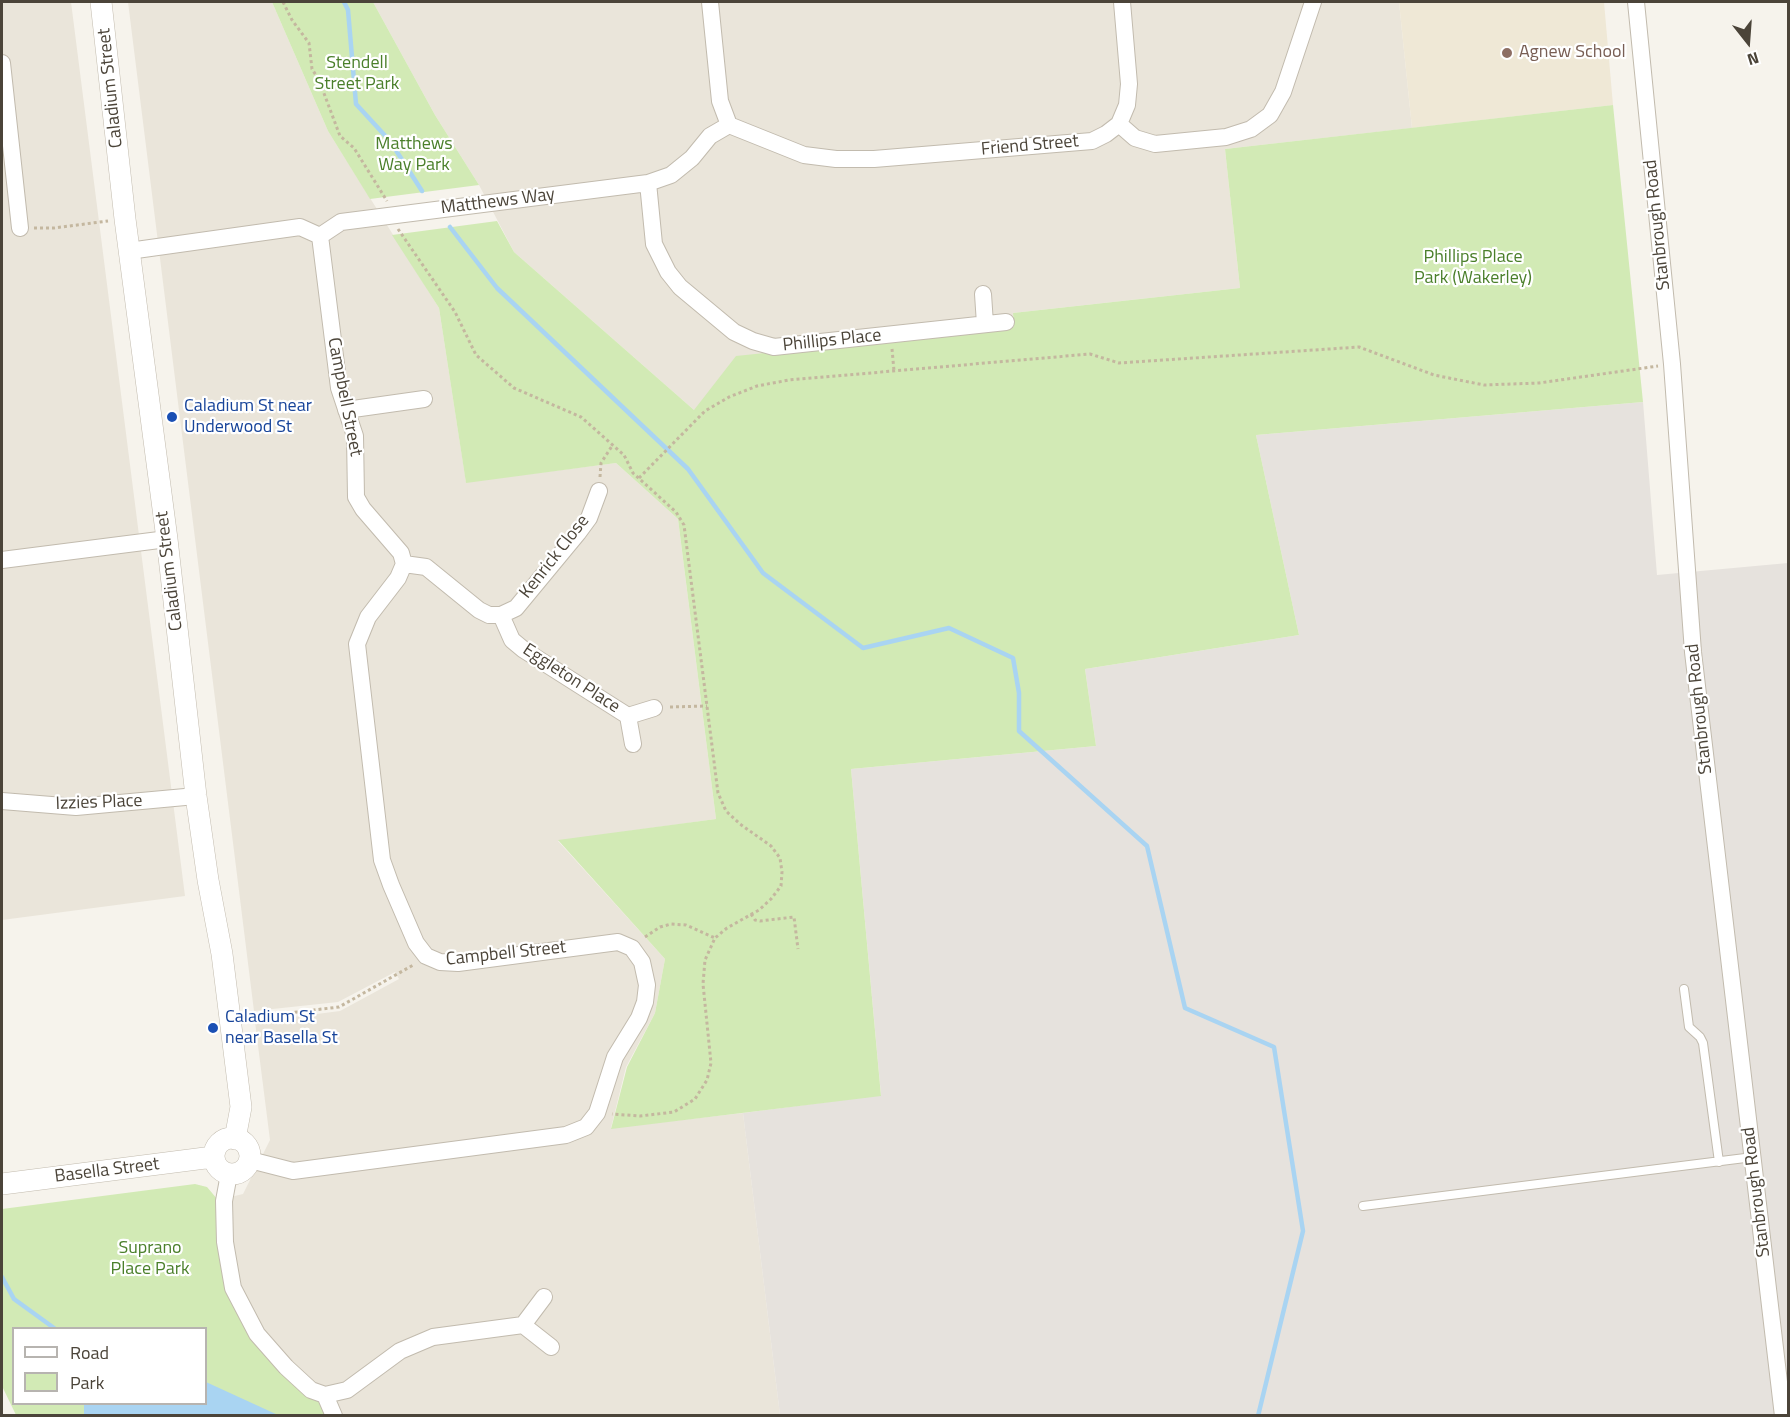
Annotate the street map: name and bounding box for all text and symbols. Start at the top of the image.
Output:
north arrow [1718,12,1778,72]
street label: Caladium Street [94,27,128,149]
place label: Agnew School [1519,42,1626,64]
marker: Agnew School [1500,46,1514,60]
text: N [1744,46,1762,72]
park label: Stendell Street Park [315,53,399,96]
street label: Friend Street [980,131,1080,161]
park label: Matthews Way Park [375,134,453,176]
street label: Stanbrough Road [1640,159,1676,291]
street label: Matthews Way [440,184,556,220]
park label: Phillips Place Park (Wakerley) [1414,247,1532,290]
street label: Phillips Place [782,325,882,357]
street label: Campbell Street [322,336,366,458]
place label: Caladium St near Underwood St [184,396,312,438]
marker: Caladium St near Underwood St [165,410,179,424]
street label: Caladium Street [152,510,188,632]
street label: Kenrick Close [516,511,594,603]
street label: Eggleton Place [518,640,624,718]
street label: Stanbrough Road [1682,643,1718,775]
street label: Izzies Place [55,791,143,815]
street label: Campbell Street [445,937,567,971]
place label: Caladium St near Basella St [225,1007,338,1050]
marker: Caladium St near Basella St [206,1021,220,1035]
street label: Stanbrough Road [1738,1126,1776,1258]
street label: Basella Street [53,1154,161,1188]
park label: Suprano Place Park [110,1238,190,1280]
legend [12,1327,207,1405]
text: Road [70,1339,109,1366]
text: Park [70,1369,104,1396]

